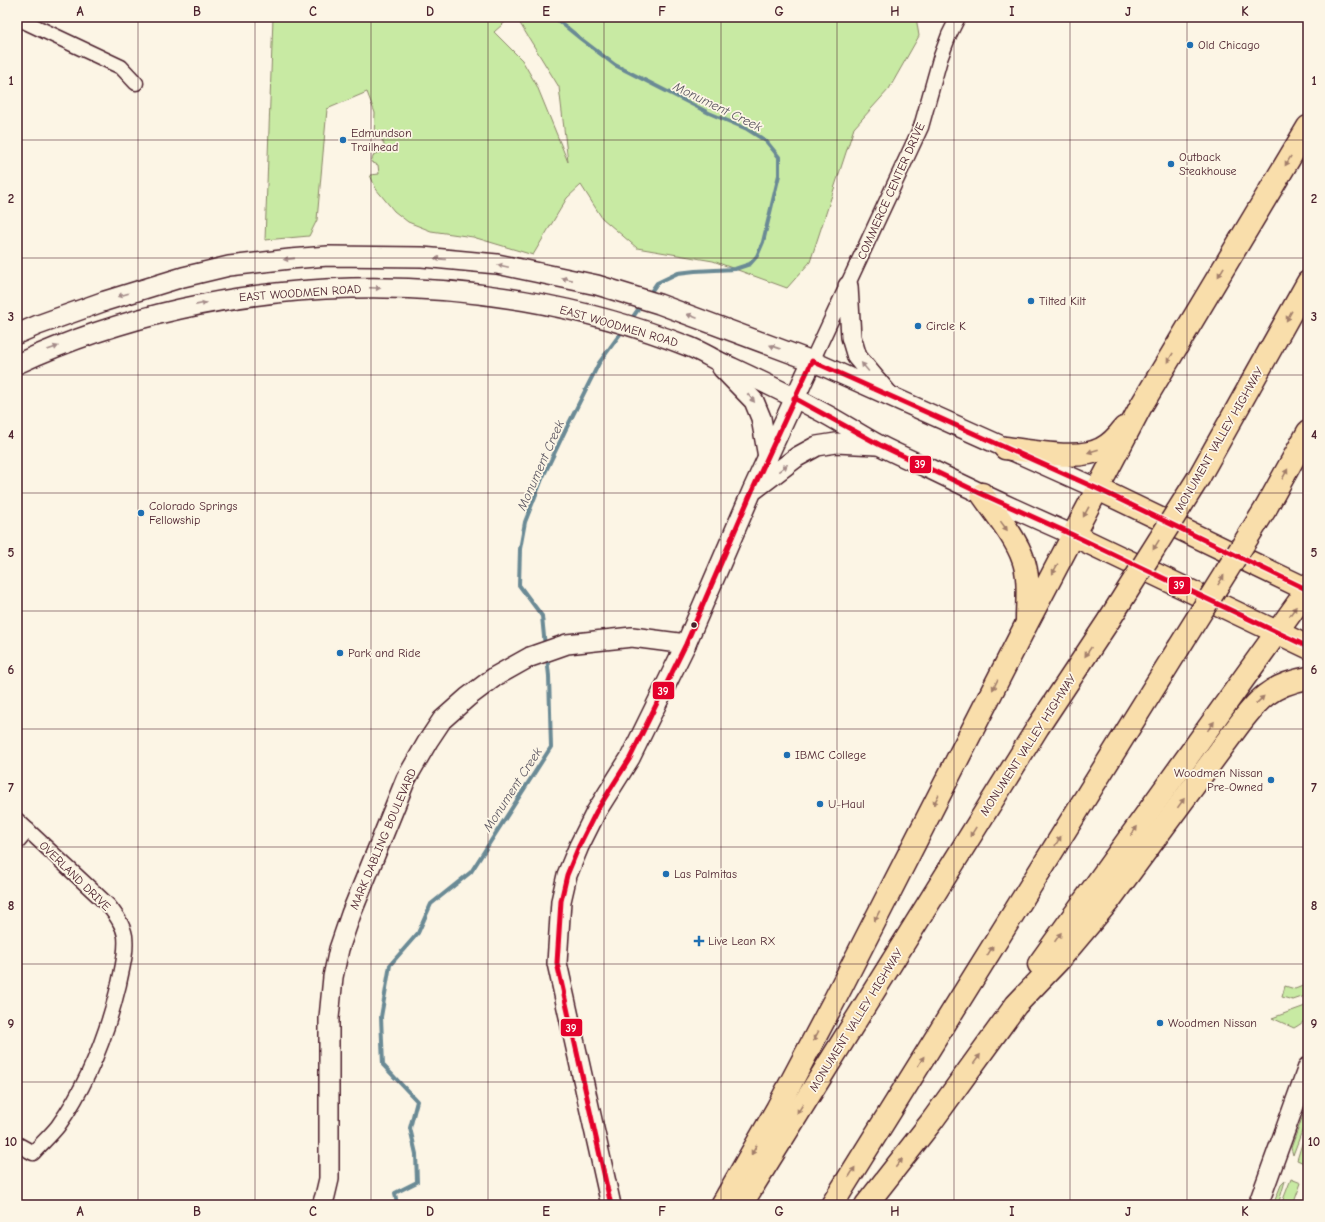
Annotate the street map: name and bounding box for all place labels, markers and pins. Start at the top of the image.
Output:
place label: Old Chicago [1198,38,1260,52]
marker: Old Chicago [1185,40,1195,50]
place label: Edmundson Trailhead [351,126,412,154]
marker: Edmundson Trailhead [338,135,348,145]
place label: Outback Steakhouse [1179,150,1237,178]
marker: Outback Steakhouse [1166,159,1176,169]
place label: Tilted Kilt [1039,294,1086,308]
marker: Tilted Kilt [1026,296,1036,306]
place label: Circle K [926,319,966,333]
marker: Circle K [913,321,923,331]
place label: Colorado Springs Fellowship [149,499,238,527]
marker: Colorado Springs Fellowship [136,508,146,518]
unlabelled marker [689,620,699,630]
place label: Park and Ride [348,646,420,660]
marker: Park and Ride [335,648,345,658]
place label: IBMC College [795,748,866,762]
marker: IBMC College [782,750,792,760]
place label: Woodmen Nissan Pre-Owned [1174,766,1263,794]
marker: Woodmen Nissan Pre-Owned [1266,775,1276,785]
place label: U-Haul [828,797,865,811]
marker: U-Haul [815,799,825,809]
place label: Las Palmitas [674,867,737,881]
marker: Las Palmitas [661,869,671,879]
place label: Live Lean RX [708,934,776,948]
marker: Live Lean RX [693,935,705,947]
place label: Woodmen Nissan [1168,1016,1257,1030]
marker: Woodmen Nissan [1155,1018,1165,1028]

